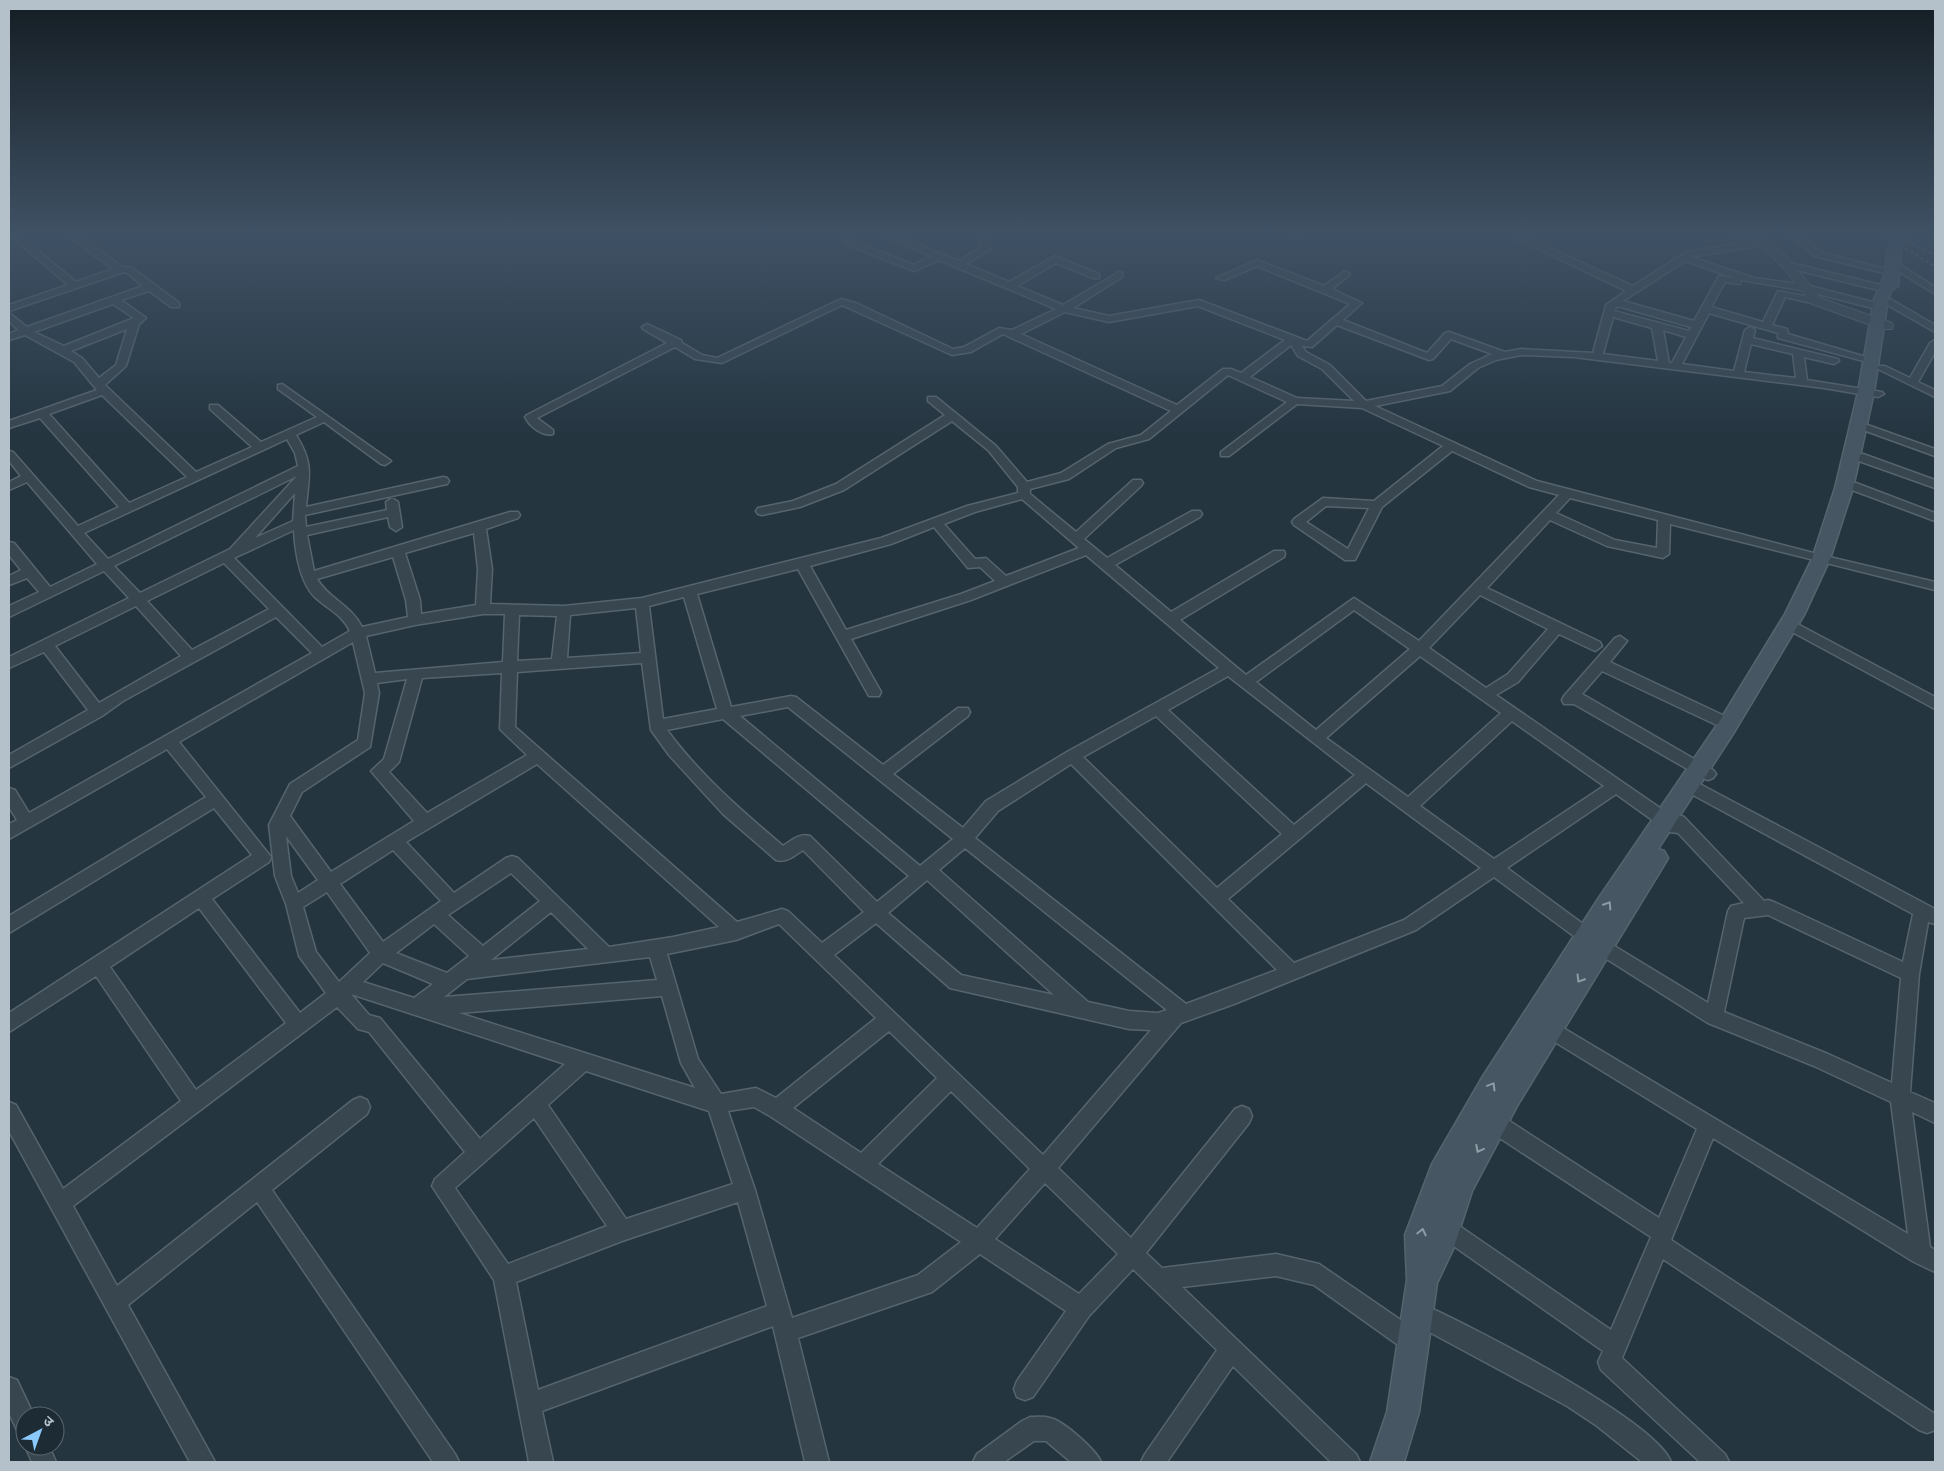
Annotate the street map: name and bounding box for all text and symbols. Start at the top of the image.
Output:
one-way arrow [1602,901,1611,911]
one-way arrow [1577,974,1586,983]
one-way arrow [1486,1083,1496,1092]
one-way arrow [1475,1144,1485,1153]
one-way arrow [1416,1228,1427,1237]
north arrow [15,1406,65,1456]
text: उ [40,1412,58,1431]

